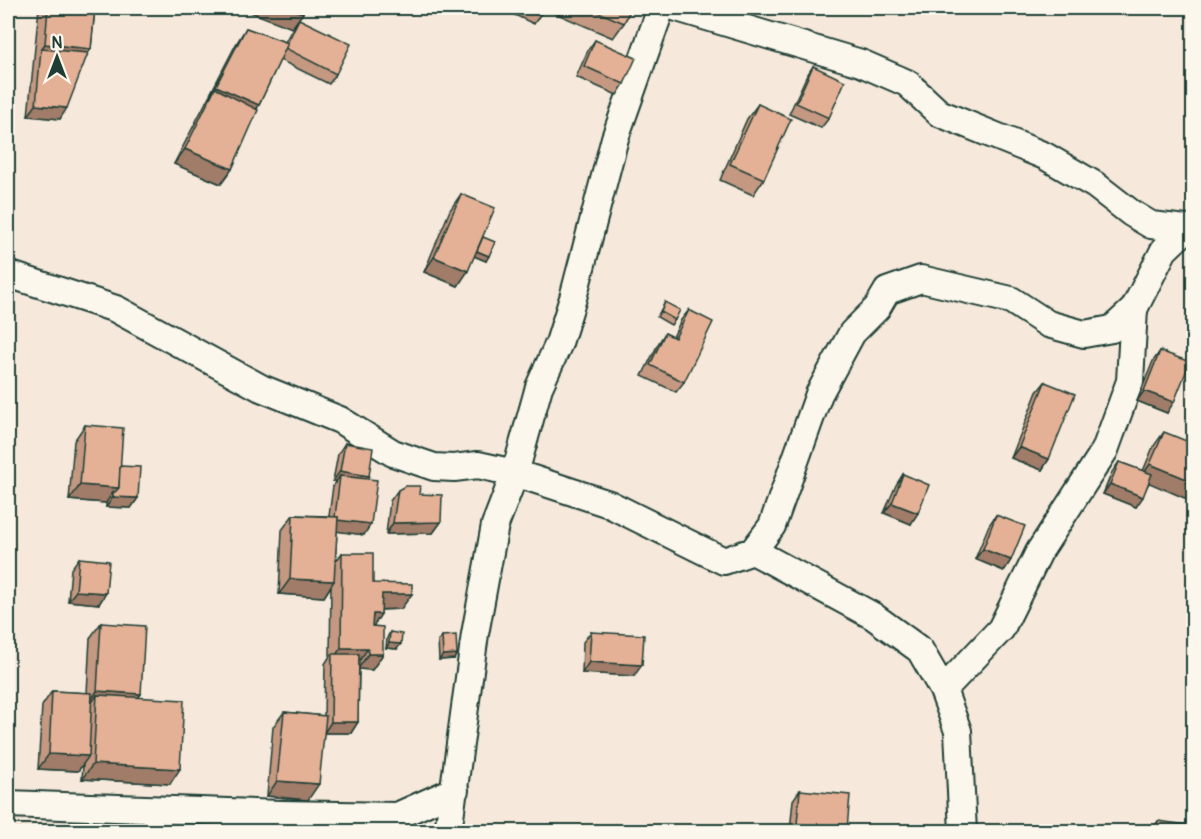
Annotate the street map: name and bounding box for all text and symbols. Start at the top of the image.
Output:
north arrow [27,27,87,87]
text: N [52,33,63,53]

